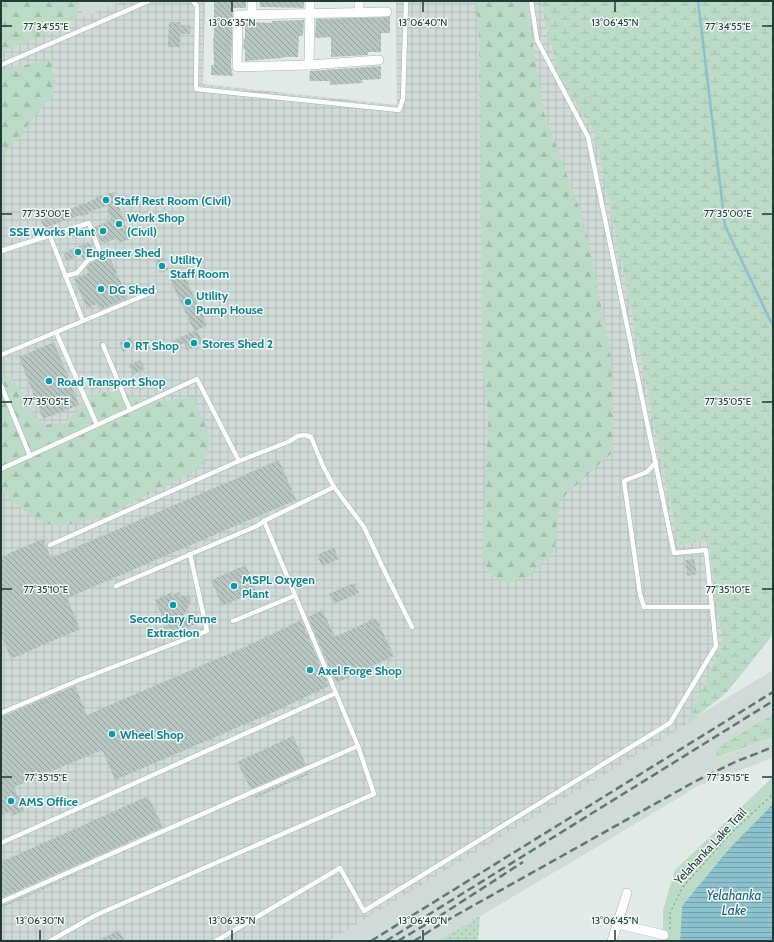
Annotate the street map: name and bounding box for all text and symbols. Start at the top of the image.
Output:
text: 13°06'35"N [208,16,256,29]
text: 13°06'40"N [399,16,447,29]
text: 13°06'45"N [591,16,639,29]
text: 77°34'55"E [23,20,69,33]
text: 77°34'55"E [705,20,751,33]
place label: Staff Rest Room (Civil) [114,193,231,208]
marker: Staff Rest Room (Civil) [101,195,111,205]
text: 77°35'00"E [22,207,71,220]
text: 77°35'00"E [704,207,753,220]
place label: Work Shop (Civil) [127,210,185,239]
marker: Work Shop (Civil) [114,219,124,229]
place label: SSE Works Plant [9,224,95,239]
marker: SSE Works Plant [98,226,108,236]
place label: Engineer Shed [86,245,161,260]
marker: Engineer Shed [73,247,83,257]
place label: Utility Staff Room [170,252,229,281]
marker: Utility Staff Room [157,261,167,271]
place label: DG Shed [109,282,155,297]
marker: DG Shed [96,284,106,294]
place label: Utility Pump House [196,288,263,317]
marker: Utility Pump House [183,297,193,307]
place label: Stores Shed 2 [202,336,273,351]
place label: RT Shop [135,338,179,353]
marker: Stores Shed 2 [189,338,199,348]
marker: RT Shop [122,340,132,350]
place label: Road Transport Shop [57,374,166,389]
marker: Road Transport Shop [44,376,54,386]
text: 77°35'05"E [23,395,70,408]
text: 77°35'05"E [705,395,752,408]
place label: MSPL Oxygen Plant [242,572,315,601]
marker: MSPL Oxygen Plant [229,581,239,591]
text: 77°35'10"E [24,583,69,596]
text: 77°35'10"E [706,583,751,596]
marker: Secondary Fume Extraction [168,600,178,610]
place label: Secondary Fume Extraction [129,611,217,640]
place label: Axel Forge Shop [318,663,402,678]
marker: Axel Forge Shop [305,665,315,675]
place label: Wheel Shop [120,727,184,742]
marker: Wheel Shop [107,729,117,739]
text: 77°35'15"E [25,771,68,784]
text: 77°35'15"E [707,771,750,784]
place label: AMS Office [19,794,78,809]
marker: AMS Office [6,796,16,806]
street label: Yelahanka Lake Trail [670,804,749,888]
water label: Yelahanka Lake [706,887,762,918]
text: 13°06'30"N [16,914,64,927]
text: 13°06'35"N [208,914,256,927]
text: 13°06'40"N [399,914,447,927]
text: 13°06'45"N [591,914,639,927]

